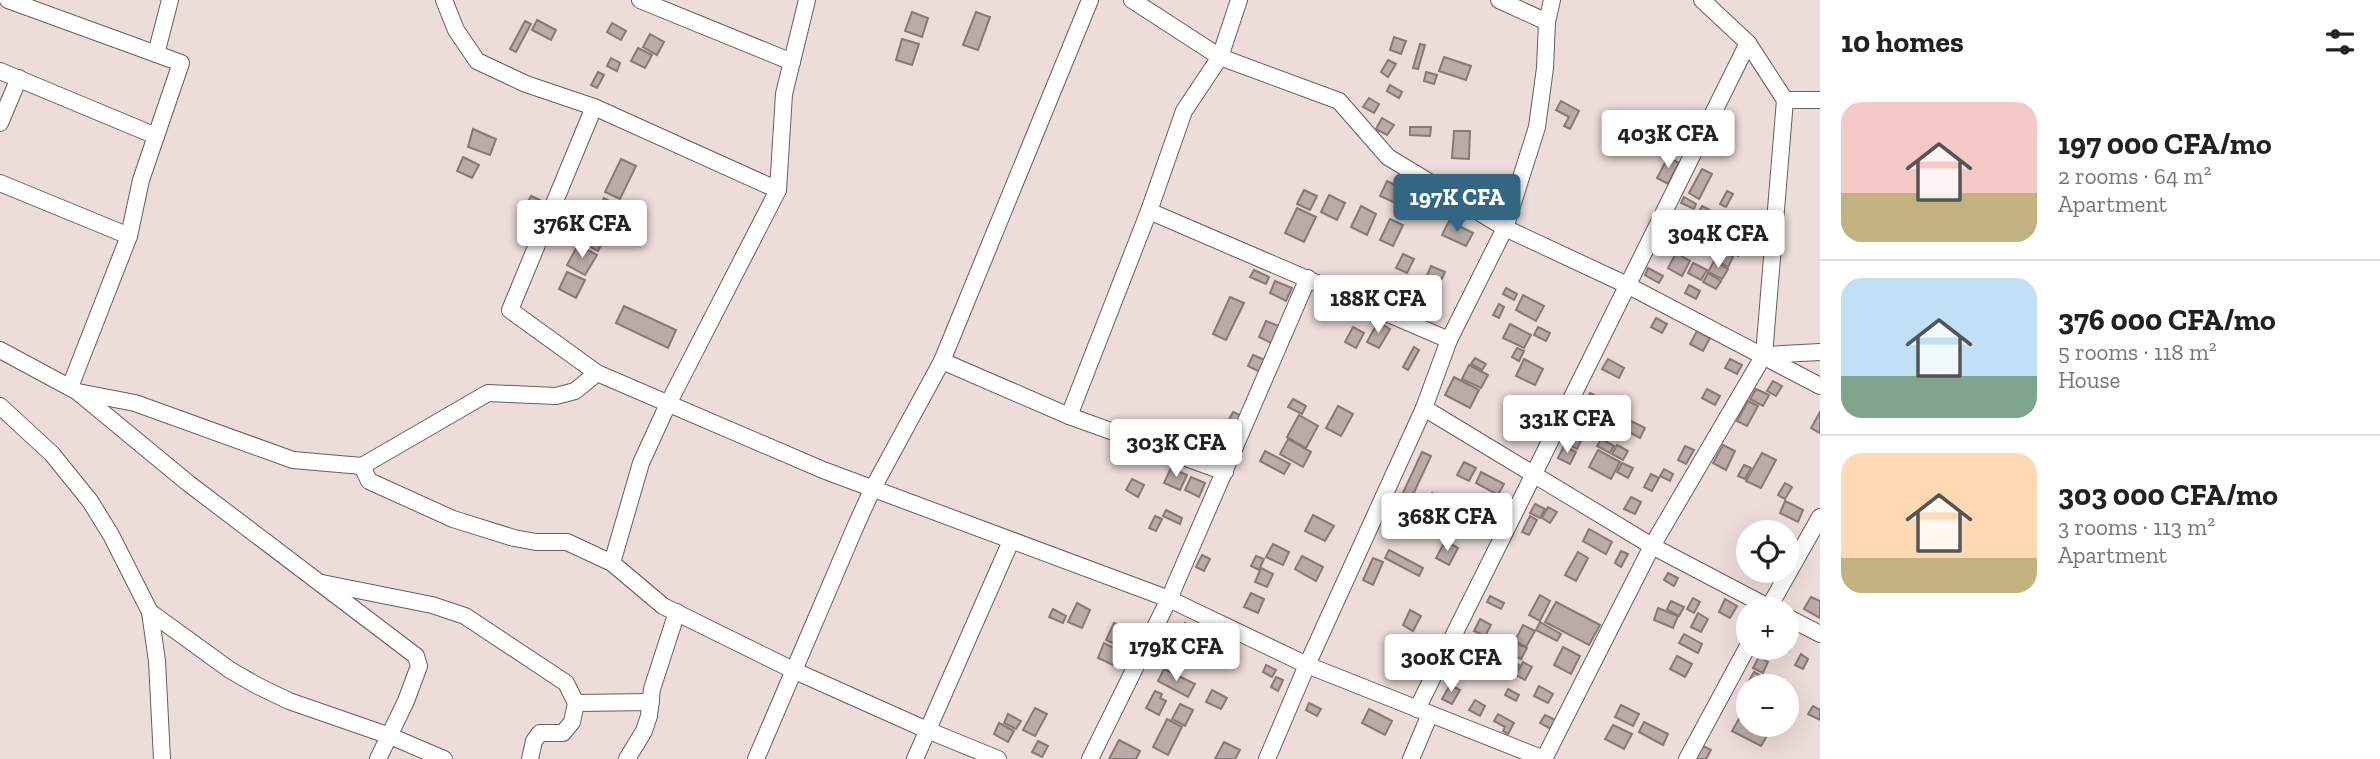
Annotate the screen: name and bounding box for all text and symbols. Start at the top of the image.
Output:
icon: filters [2321,23,2359,61]
text: 10 homes [1841,24,1964,60]
pin: 403K CFA [1596,110,1740,170]
text: 403K CFA [1618,119,1718,147]
text: 197 000 CFA/mo [2058,126,2272,162]
icon: home [1897,130,1981,214]
text: 2 rooms · 64 m² [2058,162,2211,190]
pin: 197K CFA [1385,174,1529,234]
text: 197K CFA [1409,183,1505,211]
text: Apartment [2058,190,2167,218]
pin: 376K CFA [510,201,654,260]
text: 376K CFA [533,209,631,237]
pin: 304K CFA [1646,210,1790,270]
text: 304K CFA [1668,219,1768,247]
pin: 188K CFA [1306,276,1450,335]
text: 188K CFA [1330,284,1426,312]
text: 376 000 CFA/mo [2058,302,2276,338]
icon: home [1897,306,1981,390]
text: 5 rooms · 118 m² [2058,338,2217,366]
text: House [2058,366,2120,394]
pin: 331K CFA [1495,396,1639,455]
text: 331K CFA [1519,404,1615,432]
pin: 303K CFA [1104,420,1248,479]
text: 303K CFA [1126,428,1226,456]
text: 303 000 CFA/mo [2058,477,2278,513]
icon: home [1897,481,1981,565]
pin: 368K CFA [1375,494,1519,553]
text: 368K CFA [1397,502,1497,530]
text: 3 rooms · 113 m² [2058,513,2215,541]
map controls [1736,520,1799,737]
button: locate [1736,520,1799,583]
text: Apartment [2058,541,2167,569]
button: + [1736,597,1799,660]
pin: 179K CFA [1104,624,1248,683]
text: 179K CFA [1129,632,1223,660]
pin: 300K CFA [1379,634,1523,694]
text: 300K CFA [1401,643,1501,671]
button: − [1736,674,1799,737]

